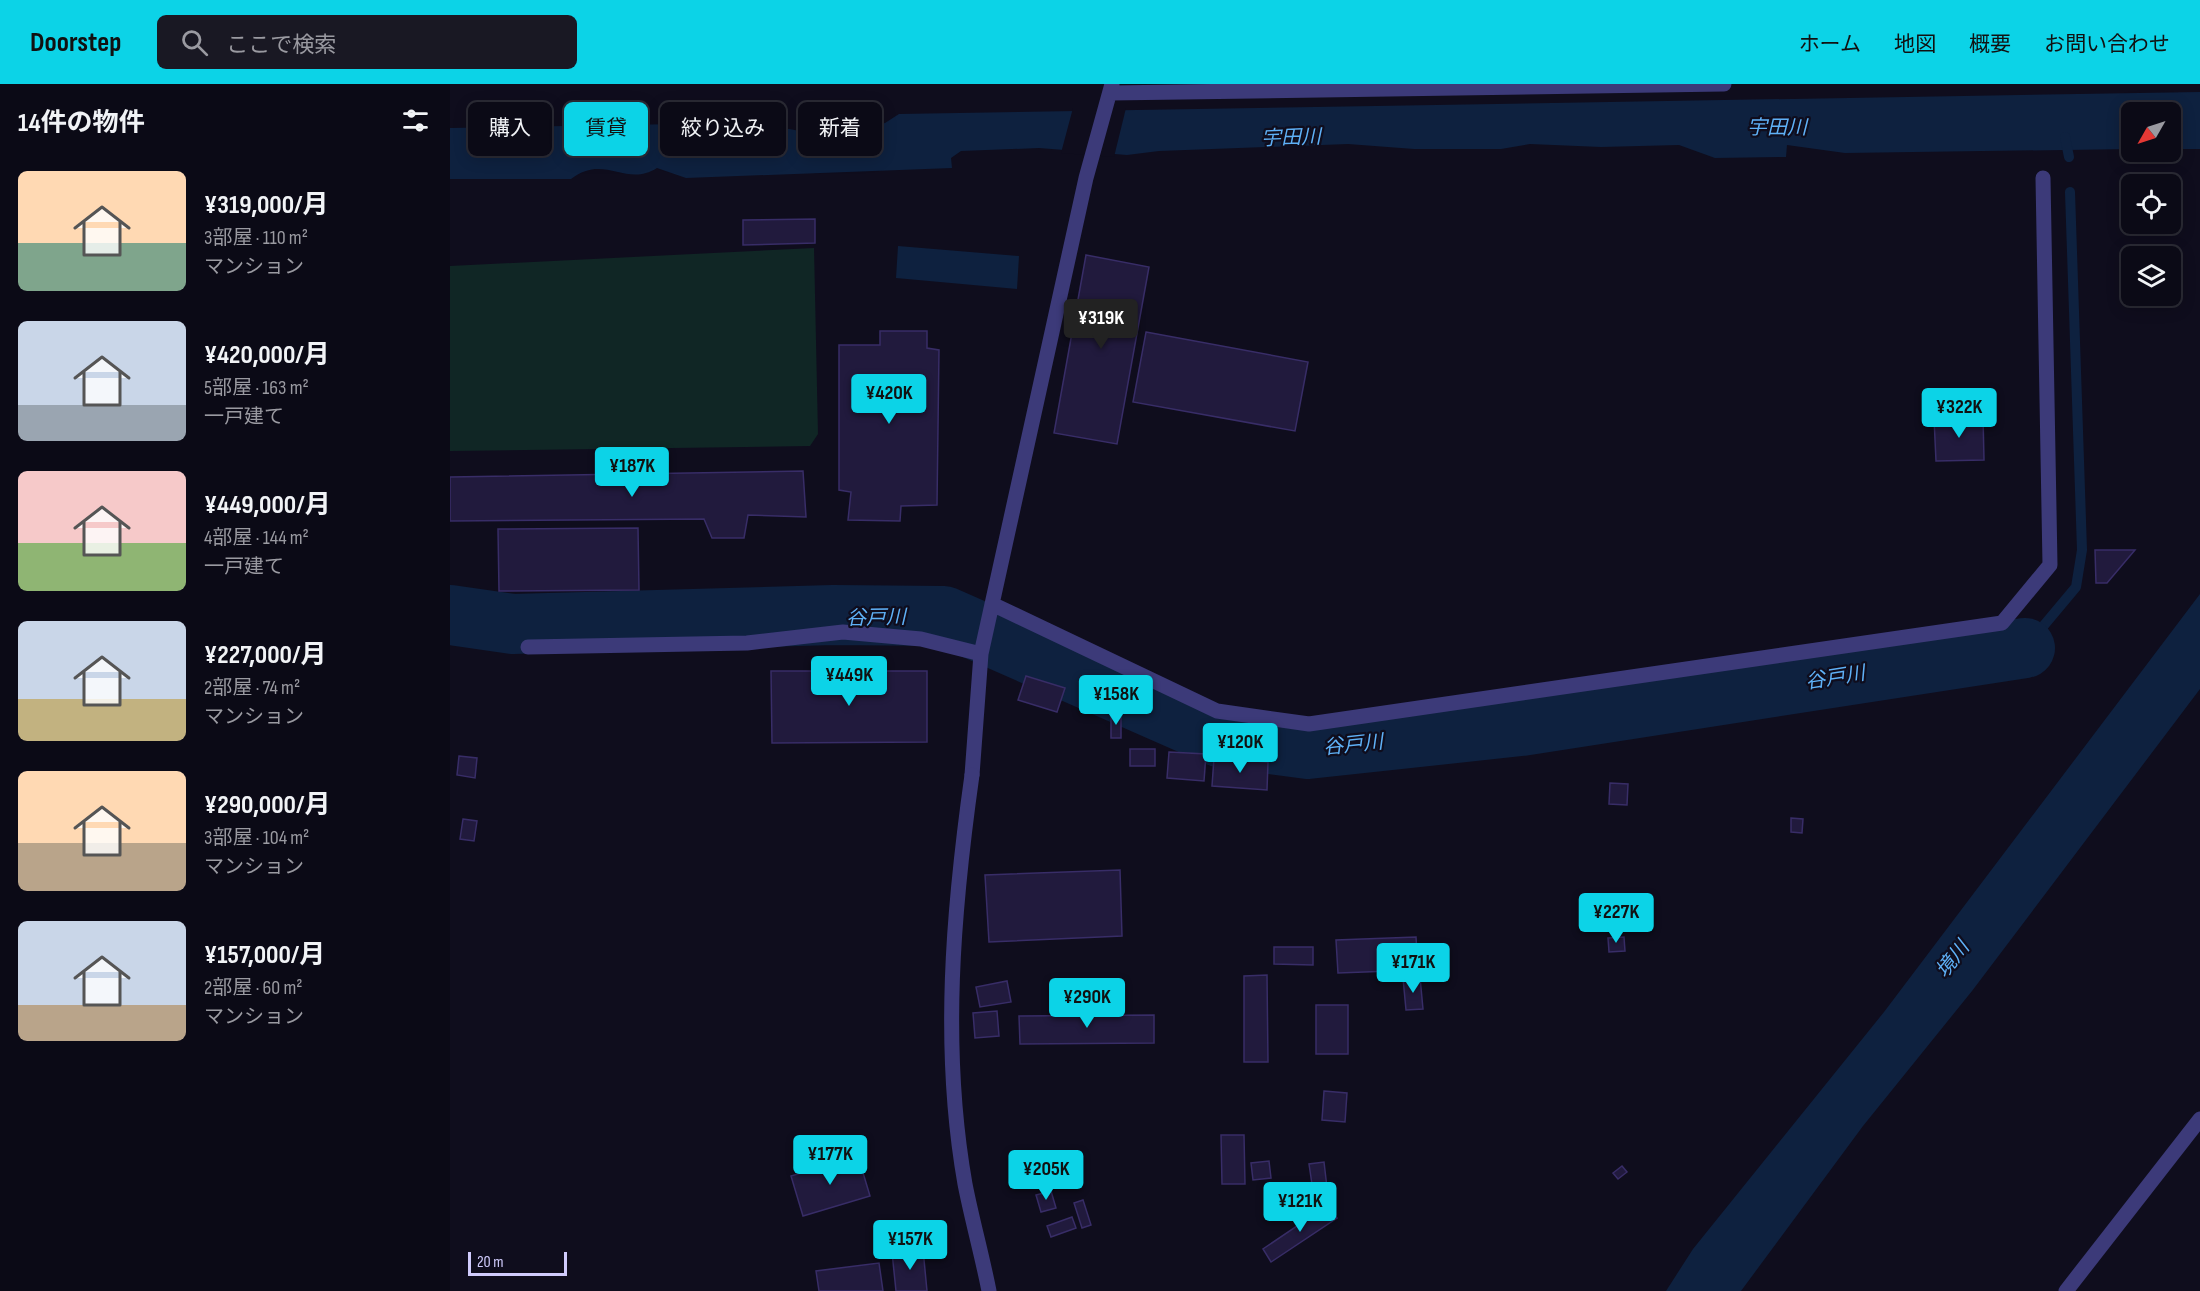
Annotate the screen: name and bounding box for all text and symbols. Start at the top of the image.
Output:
search box [157,15,577,69]
text: Doorstep [30,26,121,59]
icon: search [178,26,211,59]
text: ここで検索 [226,32,336,59]
text: ホーム [1799,32,1861,57]
text: 地図 [1894,32,1936,57]
text: 概要 [1969,32,2011,57]
text: お問い合わせ [2044,32,2170,57]
chip: 購入 [468,102,552,156]
chip: 賃貸 [564,102,648,156]
chip: 絞り込み [660,102,786,156]
chip: 新着 [798,102,882,156]
north arrow [2121,102,2181,162]
map controls [2121,102,2181,306]
icon: filters [399,104,432,137]
text: 14件の物件 [18,108,145,139]
water label: 宇田川 [1747,116,1809,140]
water label: 宇田川 [1261,125,1323,151]
button: locate [2121,174,2181,234]
text: ¥319,000/月 [204,190,329,221]
icon: home [66,195,138,267]
text: 3部屋 · 110 m² [204,226,308,250]
button: layers [2121,246,2181,306]
text: マンション [204,255,304,279]
pin: ¥319K [1059,299,1143,350]
text: ¥319K [1078,306,1124,330]
text: ¥420,000/月 [204,340,330,371]
icon: home [66,345,138,417]
pin: ¥420K [847,374,931,425]
text: 5部屋 · 163 m² [204,376,309,400]
text: ¥420K [865,381,913,405]
pin: ¥322K [1917,388,2001,439]
text: ¥322K [1936,395,1982,419]
text: 一戸建て [204,405,284,429]
pin: ¥187K [590,447,674,498]
text: ¥187K [609,454,655,478]
text: ¥449,000/月 [204,490,331,521]
icon: home [66,495,138,567]
text: 4部屋 · 144 m² [204,526,309,550]
text: 一戸建て [204,555,284,579]
water label: 谷戸川 [846,605,908,631]
text: ¥227,000/月 [204,640,327,671]
icon: home [66,645,138,717]
pin: ¥449K [807,656,891,707]
water label: 谷戸川 [1804,661,1869,695]
text: ¥449K [825,663,873,687]
pin: ¥158K [1074,675,1158,726]
text: 2部屋 · 74 m² [204,676,300,700]
text: ¥158K [1093,682,1139,706]
text: マンション [204,705,304,729]
pin: ¥120K [1198,723,1282,774]
text: ¥120K [1217,730,1263,754]
water label: 谷戸川 [1322,730,1386,760]
text: ¥290,000/月 [204,790,330,821]
icon: home [66,795,138,867]
text: 3部屋 · 104 m² [204,826,309,850]
text: マンション [204,855,304,879]
pin: ¥227K [1574,893,1658,944]
text: ¥227K [1593,900,1639,924]
water label: 境川 [1931,935,1976,983]
text: ¥157,000/月 [204,940,325,971]
pin: ¥171K [1371,943,1455,994]
icon: home [66,945,138,1017]
text: ¥171K [1391,950,1435,974]
text: 2部屋 · 60 m² [204,976,303,1000]
pin: ¥290K [1045,978,1129,1029]
text: ¥290K [1063,985,1111,1009]
text: マンション [204,1005,304,1029]
pin: ¥177K [788,1135,872,1186]
text: ¥177K [807,1142,853,1166]
pin: ¥205K [1004,1150,1088,1201]
text: ¥205K [1022,1157,1070,1181]
pin: ¥121K [1258,1182,1342,1233]
text: ¥121K [1277,1189,1323,1213]
pin: ¥157K [868,1220,952,1271]
text: ¥157K [887,1227,933,1251]
scale bar [468,1249,567,1276]
text: 20 m [477,1253,504,1272]

